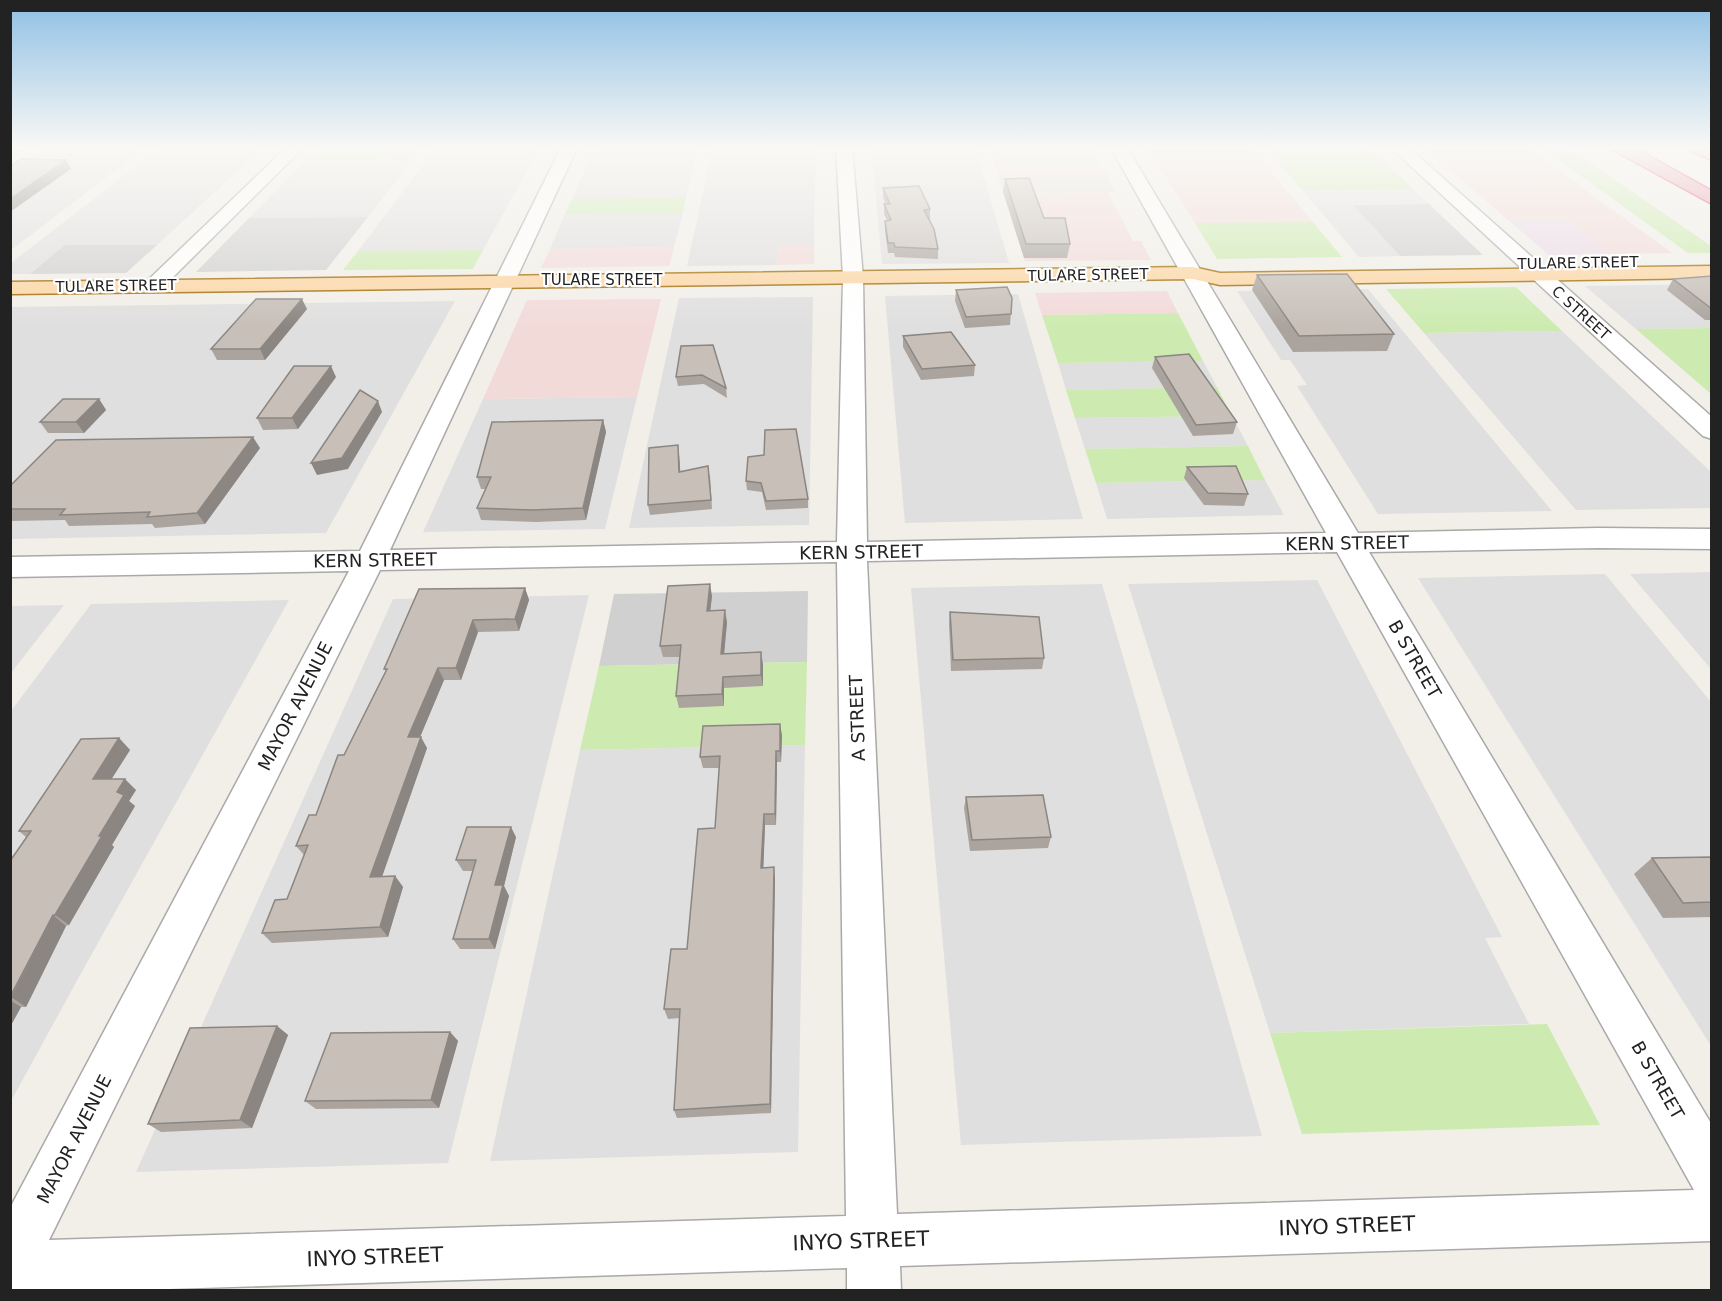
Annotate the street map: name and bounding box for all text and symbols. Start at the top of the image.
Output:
street label: TULARE STREET [1516,253,1639,273]
street label: TULARE STREET [1026,265,1149,285]
street label: TULARE STREET [541,271,663,289]
street label: TULARE STREET [54,276,177,296]
street label: C STREET [1548,282,1615,344]
street label: KERN STREET [1285,531,1410,555]
street label: KERN STREET [799,540,924,564]
street label: KERN STREET [313,548,438,572]
street label: B STREET [1384,616,1446,703]
street label: MAYOR AVENUE [253,638,337,774]
street label: A STREET [845,673,869,762]
street label: B STREET [1627,1037,1689,1124]
street label: MAYOR AVENUE [32,1071,116,1207]
street label: INYO STREET [1278,1212,1416,1240]
street label: INYO STREET [792,1227,930,1255]
street label: INYO STREET [306,1243,444,1271]

